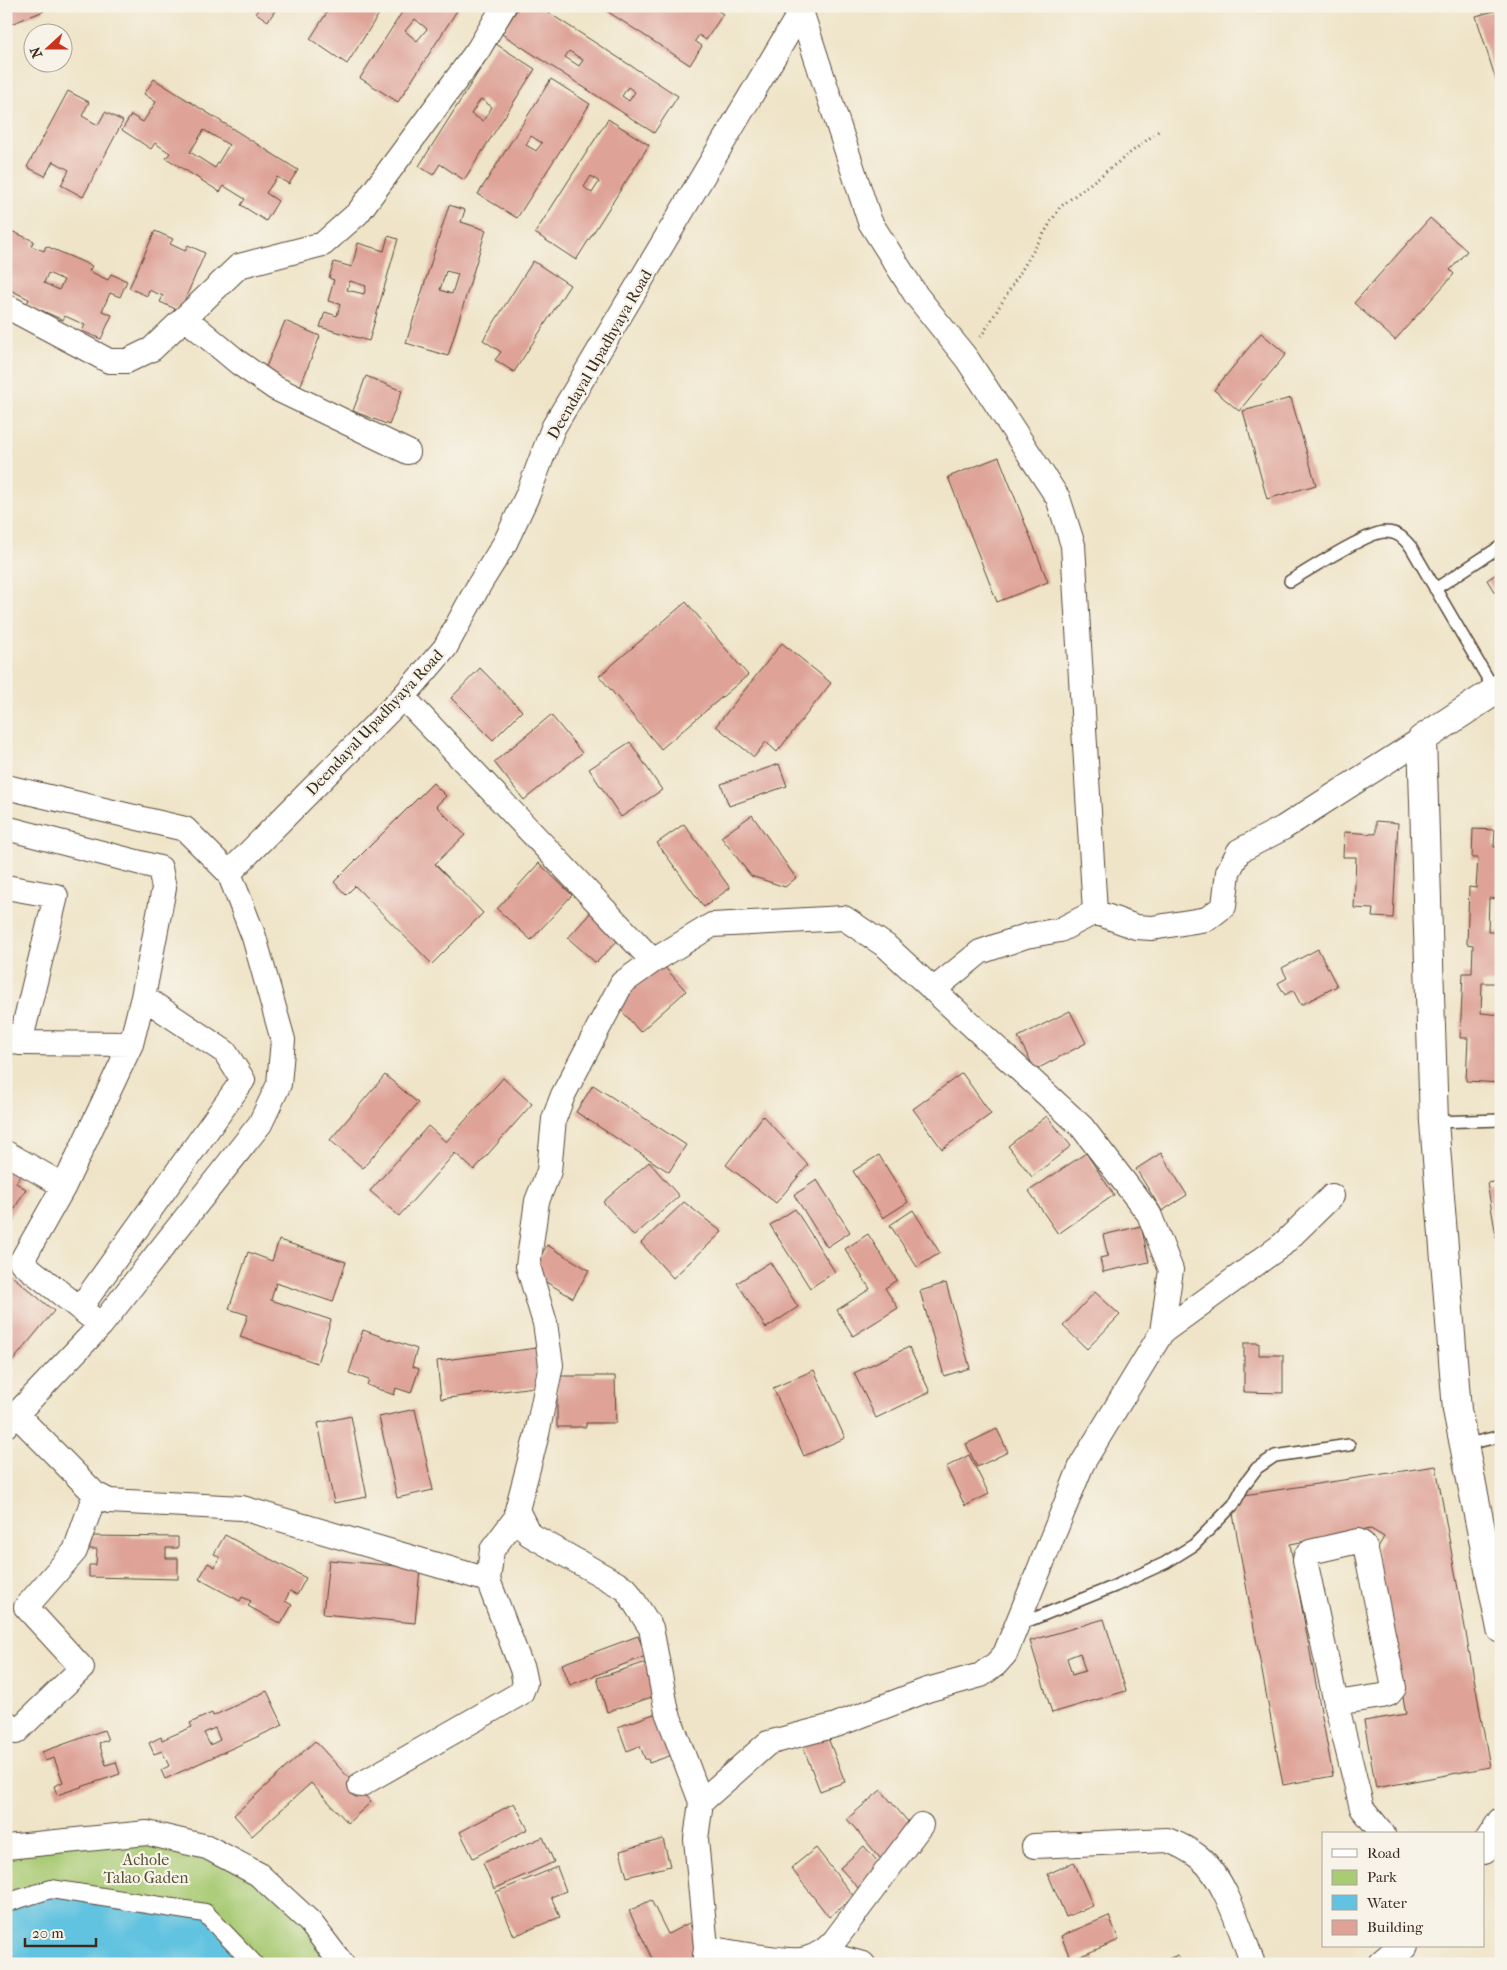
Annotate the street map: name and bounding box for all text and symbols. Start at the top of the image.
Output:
north arrow [22,22,72,72]
text: N [26,44,46,60]
street label: Deendayal Upadhyaya Road [543,266,656,442]
street label: Deendayal Upadhyaya Road [302,645,447,799]
legend [1322,1832,1484,1948]
text: Road [1367,1844,1401,1862]
park label: Achole Talao Gaden [104,1850,189,1887]
text: Park [1367,1868,1397,1886]
text: Water [1366,1894,1407,1912]
scale bar [25,1915,96,1947]
text: Building [1367,1918,1424,1936]
text: 20 m [32,1924,64,1942]

